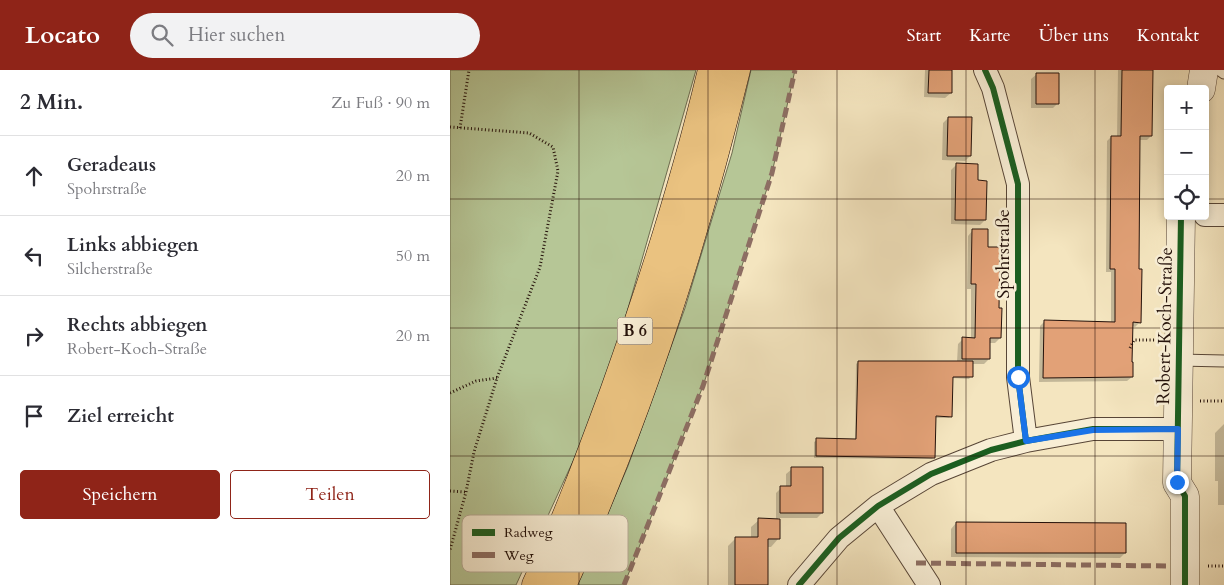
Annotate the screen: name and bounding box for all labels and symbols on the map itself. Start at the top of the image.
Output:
street label: Spohrstraße [991,209,1016,299]
street label: Robert-Koch-Straße [1151,247,1179,405]
road number: B 6 [618,318,652,344]
route start [1007,366,1030,389]
route end [1166,471,1189,494]
legend [462,515,628,572]
text: Radweg [504,523,553,542]
text: Weg [503,546,534,565]

